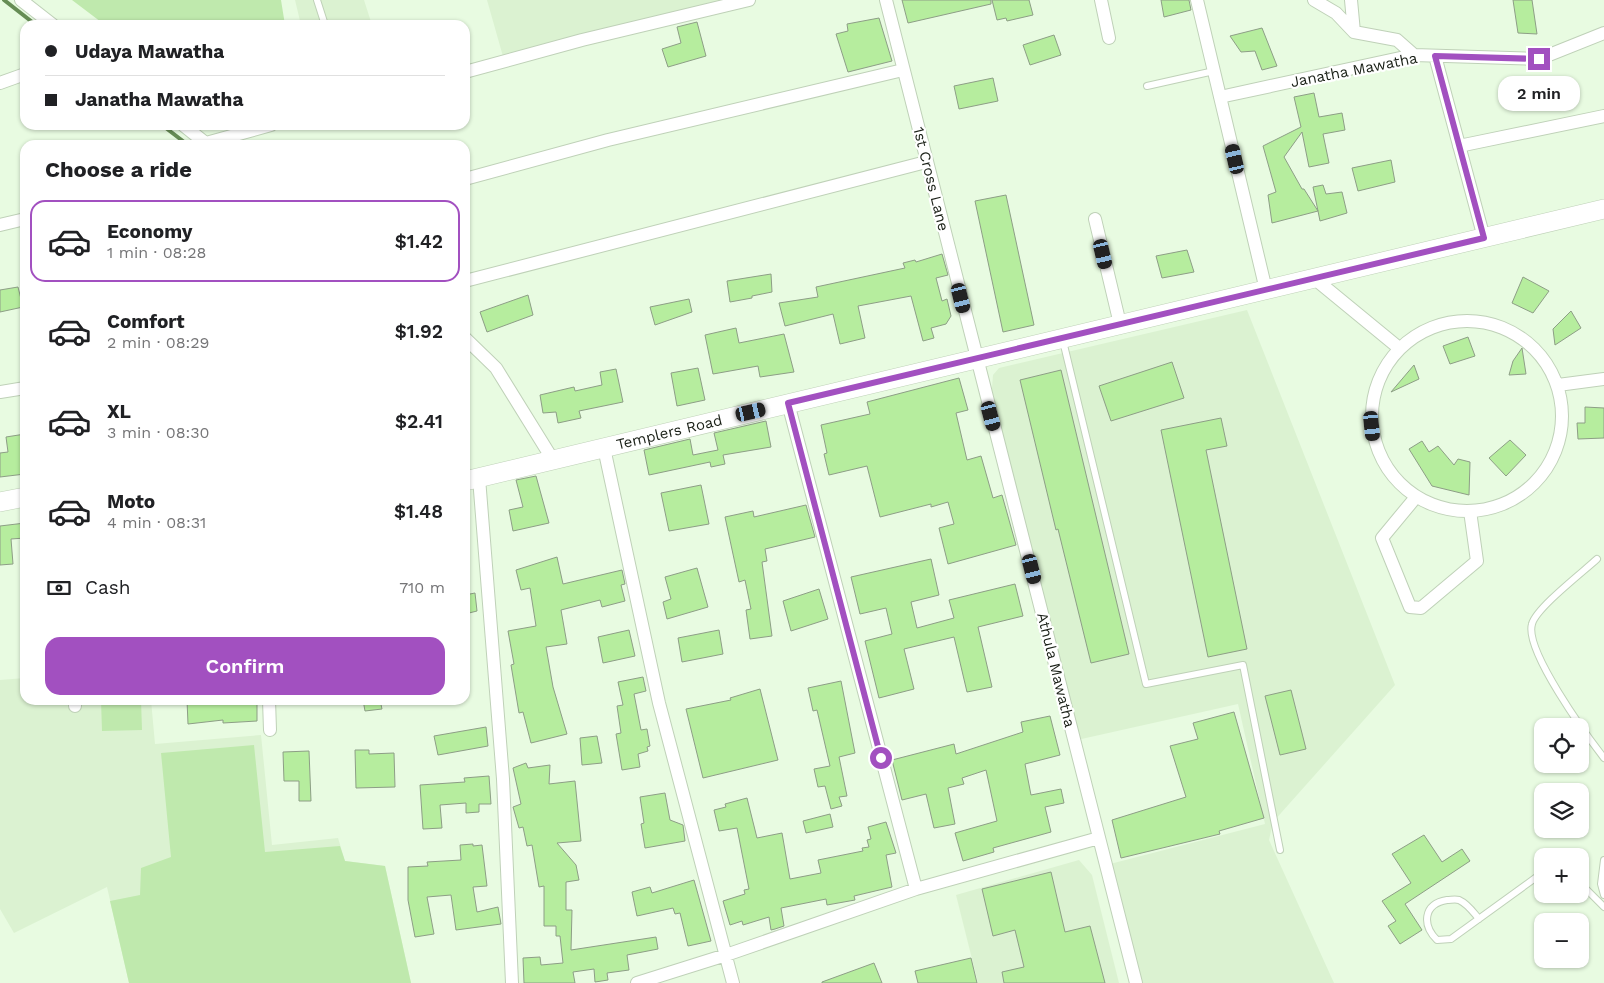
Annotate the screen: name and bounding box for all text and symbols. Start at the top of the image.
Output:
text: Udaya Mawatha [75,40,224,63]
route end [1528,48,1550,70]
street label: Janatha Mawatha [1289,49,1419,91]
callout: 2 min [1498,76,1580,112]
text: 2 min [1517,84,1561,103]
text: Janatha Mawatha [75,88,243,111]
street label: 1st Cross Lane [909,125,953,233]
car [1224,143,1245,175]
text: Choose a ride [45,157,192,182]
icon: car [47,219,92,264]
text: Economy [107,220,192,243]
text: $1.42 [395,230,443,253]
car [1092,238,1113,270]
text: 1 min · 08:28 [107,243,206,262]
car [950,282,971,314]
icon: car [47,309,92,354]
text: Comfort [107,310,185,333]
text: $1.92 [395,320,443,343]
text: 2 min · 08:29 [107,333,209,352]
icon: car [47,399,92,444]
text: XL [107,400,131,423]
car [979,400,1002,432]
car [734,401,767,423]
text: $2.41 [395,410,443,433]
car [1362,410,1381,442]
street label: Templers Road [614,411,724,454]
text: 3 min · 08:30 [107,423,210,442]
icon: car [47,489,92,534]
text: Moto [107,490,155,513]
text: $1.48 [394,500,443,523]
text: 4 min · 08:31 [107,513,206,532]
car [1021,553,1042,585]
icon: cash [45,574,73,602]
text: Cash [85,576,131,599]
text: 710 m [399,578,445,597]
street label: Athula Mawatha [1033,611,1079,730]
button: Confirm [45,637,445,695]
map controls [1534,718,1589,968]
button: locate [1534,718,1589,773]
route start [870,747,892,769]
button: layers [1534,783,1589,838]
button: + [1534,848,1589,903]
button: − [1534,913,1589,968]

